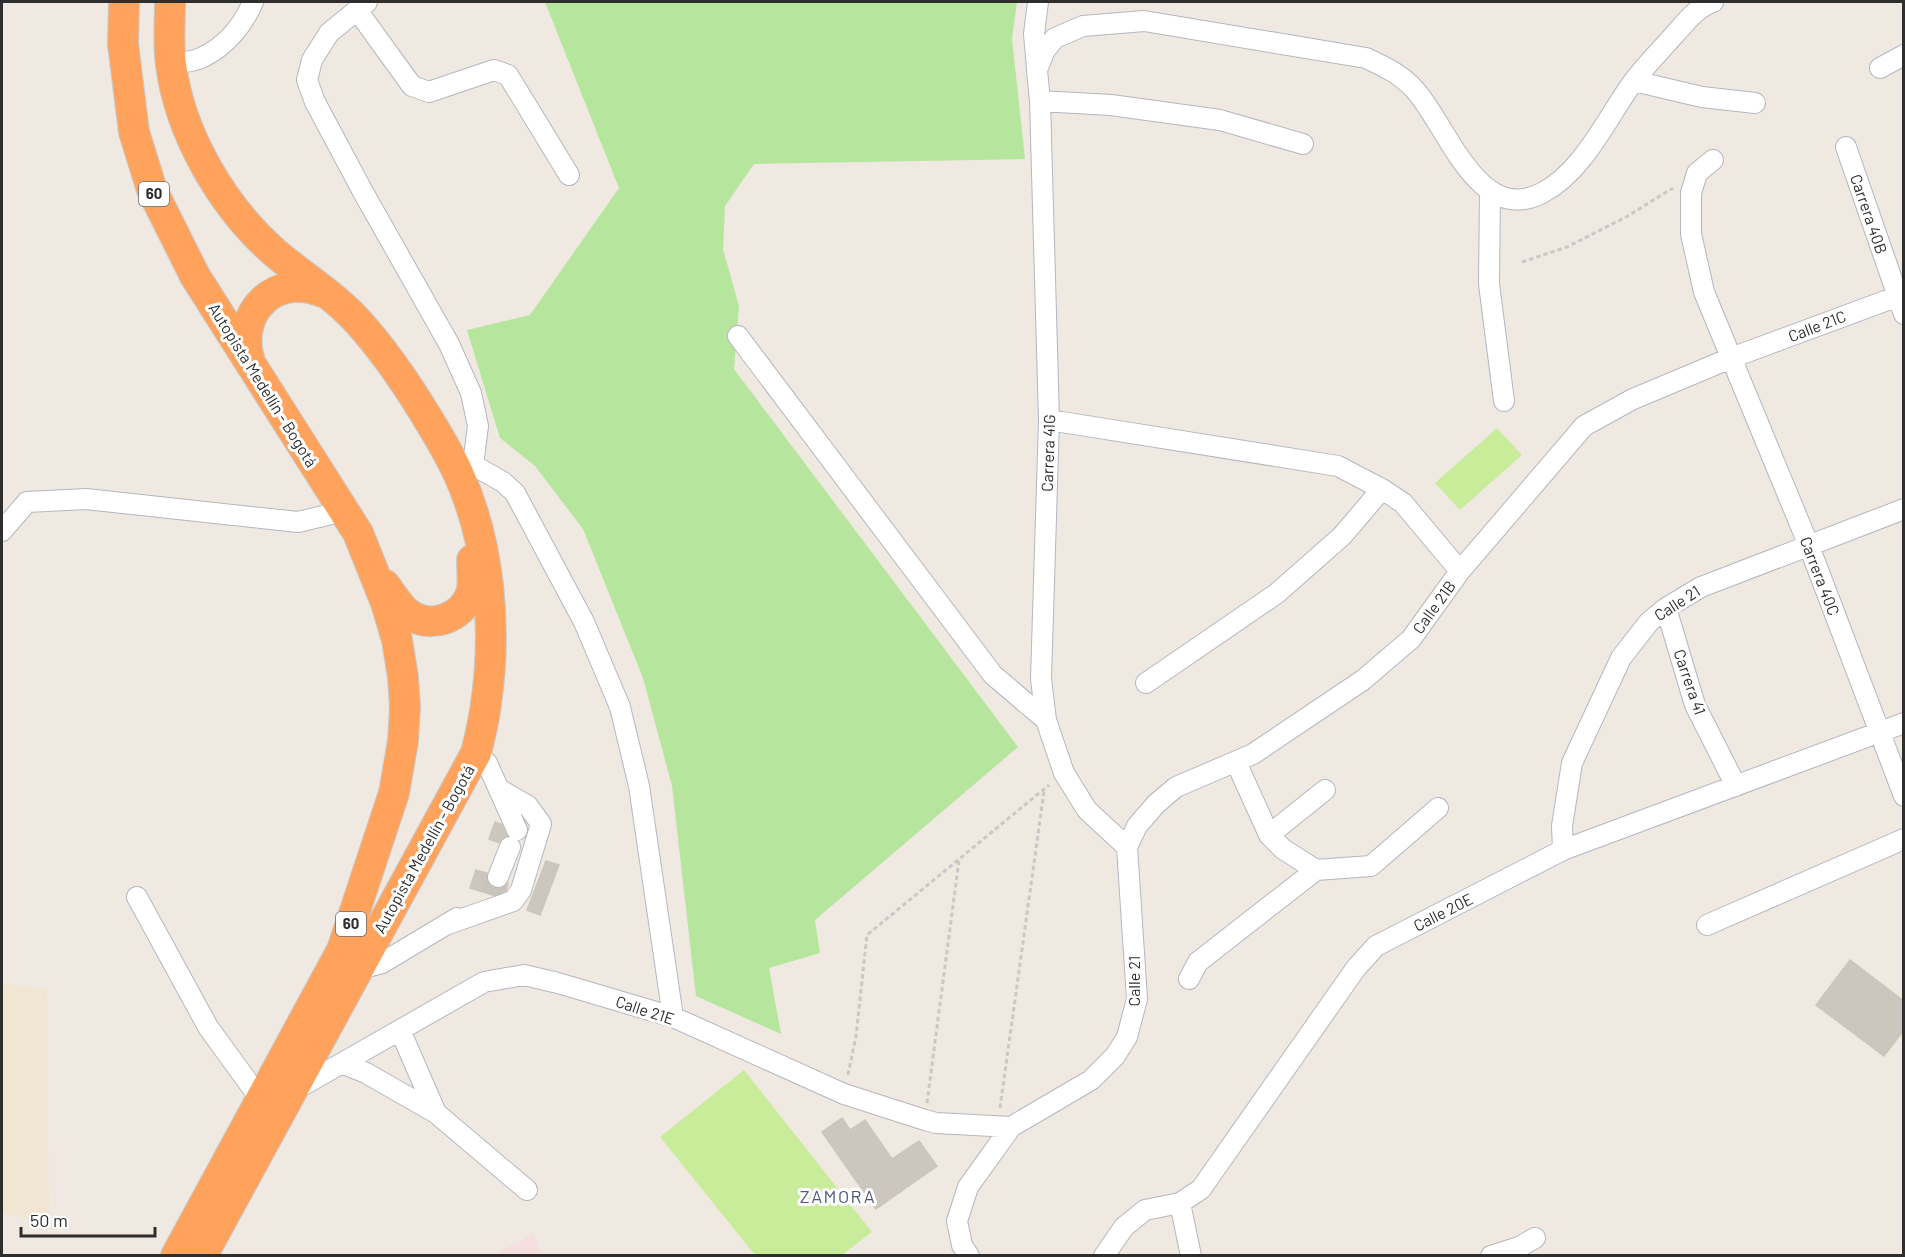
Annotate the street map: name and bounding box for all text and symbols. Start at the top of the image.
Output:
street label: Carrera 40B [1847,172,1892,256]
road number: 60 [139,182,169,206]
street label: Autopista Medellín - Bogotá [205,299,322,470]
street label: Calle 21C [1785,306,1848,345]
street label: Carrera 41G [1037,414,1058,492]
street label: Carrera 40C [1797,534,1844,618]
street label: Calle 21B [1408,577,1459,637]
street label: Calle 21 [1650,581,1703,624]
street label: Carrera 41 [1670,647,1711,717]
street label: Autopista Medellín - Bogotá [369,761,478,936]
street label: Calle 20E [1410,889,1476,935]
road number: 60 [336,912,366,936]
street label: Calle 21 [1124,956,1143,1006]
street label: Calle 21E [613,991,677,1028]
district label: ZAMORA [800,1185,876,1207]
scale bar [21,1200,154,1238]
text: 50 m [30,1209,68,1231]

